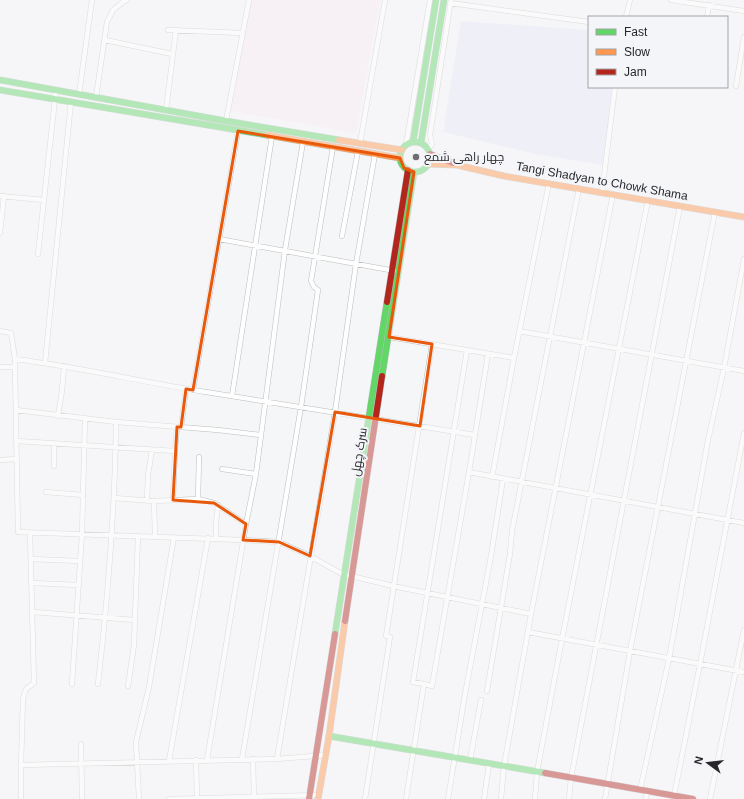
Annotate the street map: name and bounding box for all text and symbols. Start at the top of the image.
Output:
legend [588,16,728,88]
text: Fast [624,25,648,39]
text: Slow [624,45,650,59]
text: Jam [624,65,647,79]
place label: چهار راهی شمع [424,150,504,166]
marker: چهار راهی شمع [411,152,421,162]
street label: Tangi Shadyan to Chowk Shama [515,159,689,203]
street label: سرک چهل [348,427,372,478]
north arrow [688,743,728,783]
text: N [692,755,705,766]

